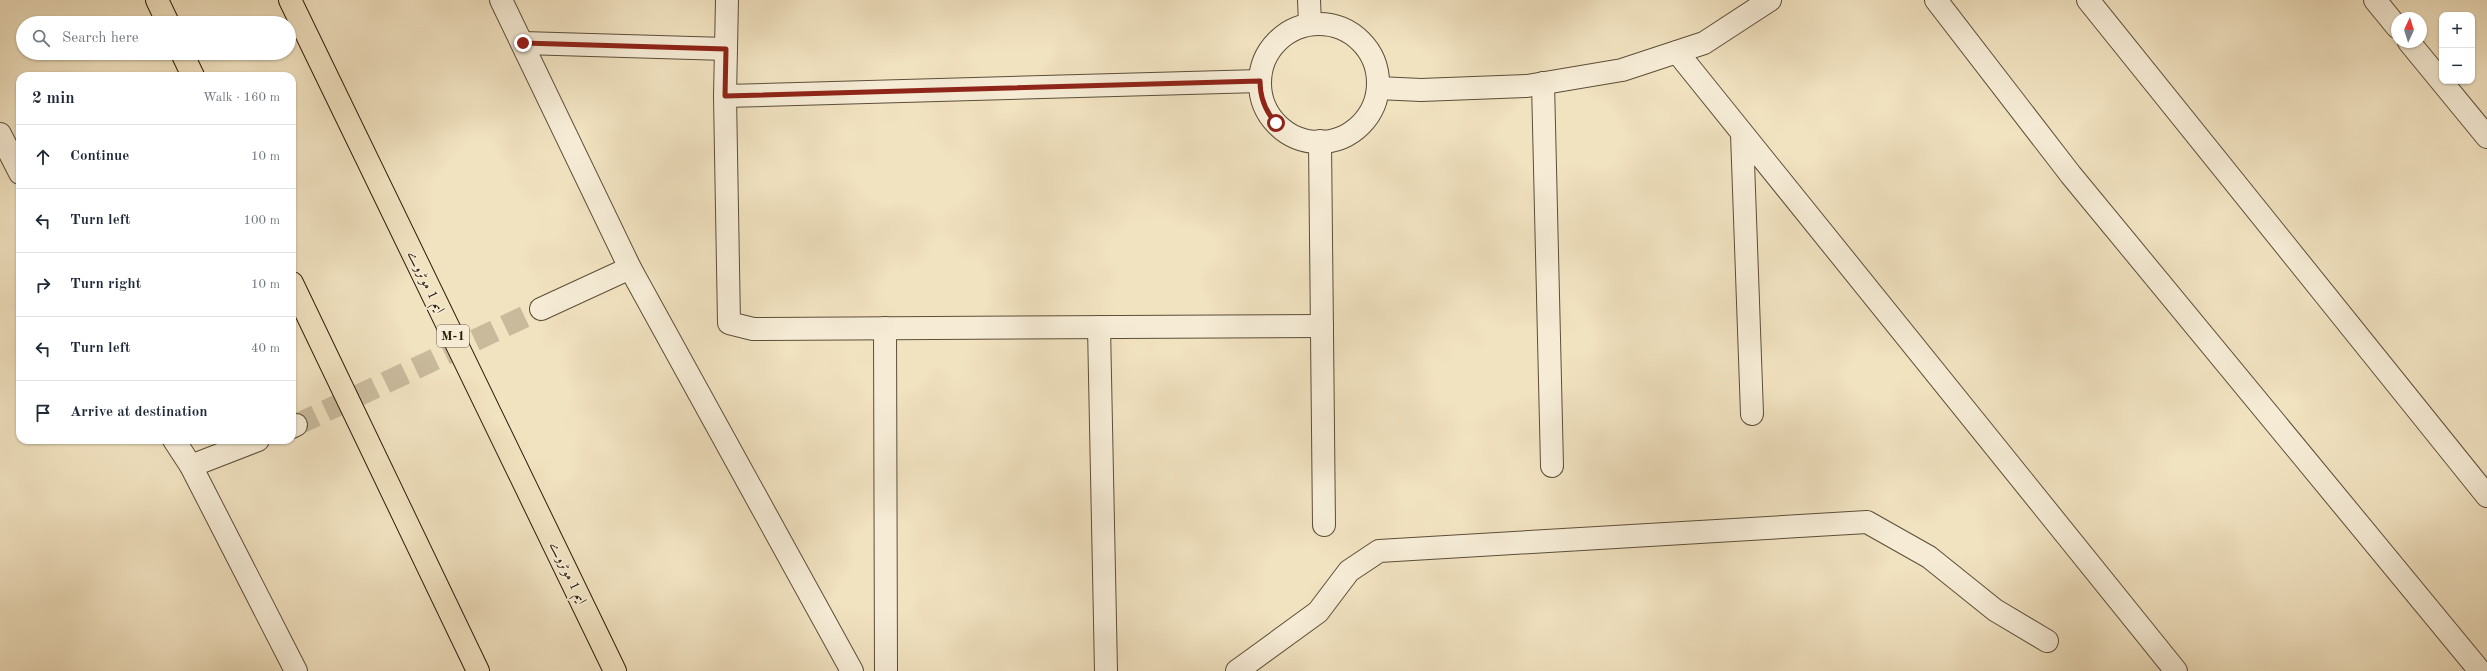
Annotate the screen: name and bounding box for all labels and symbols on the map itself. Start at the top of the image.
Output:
north arrow [2391,12,2427,48]
route end [514,34,532,52]
route start [1267,114,1285,132]
street label: ایم 1 موٹروے [400,248,447,318]
road number: M-1 [437,325,469,347]
street label: ایم 1 موٹروے [542,539,589,609]

